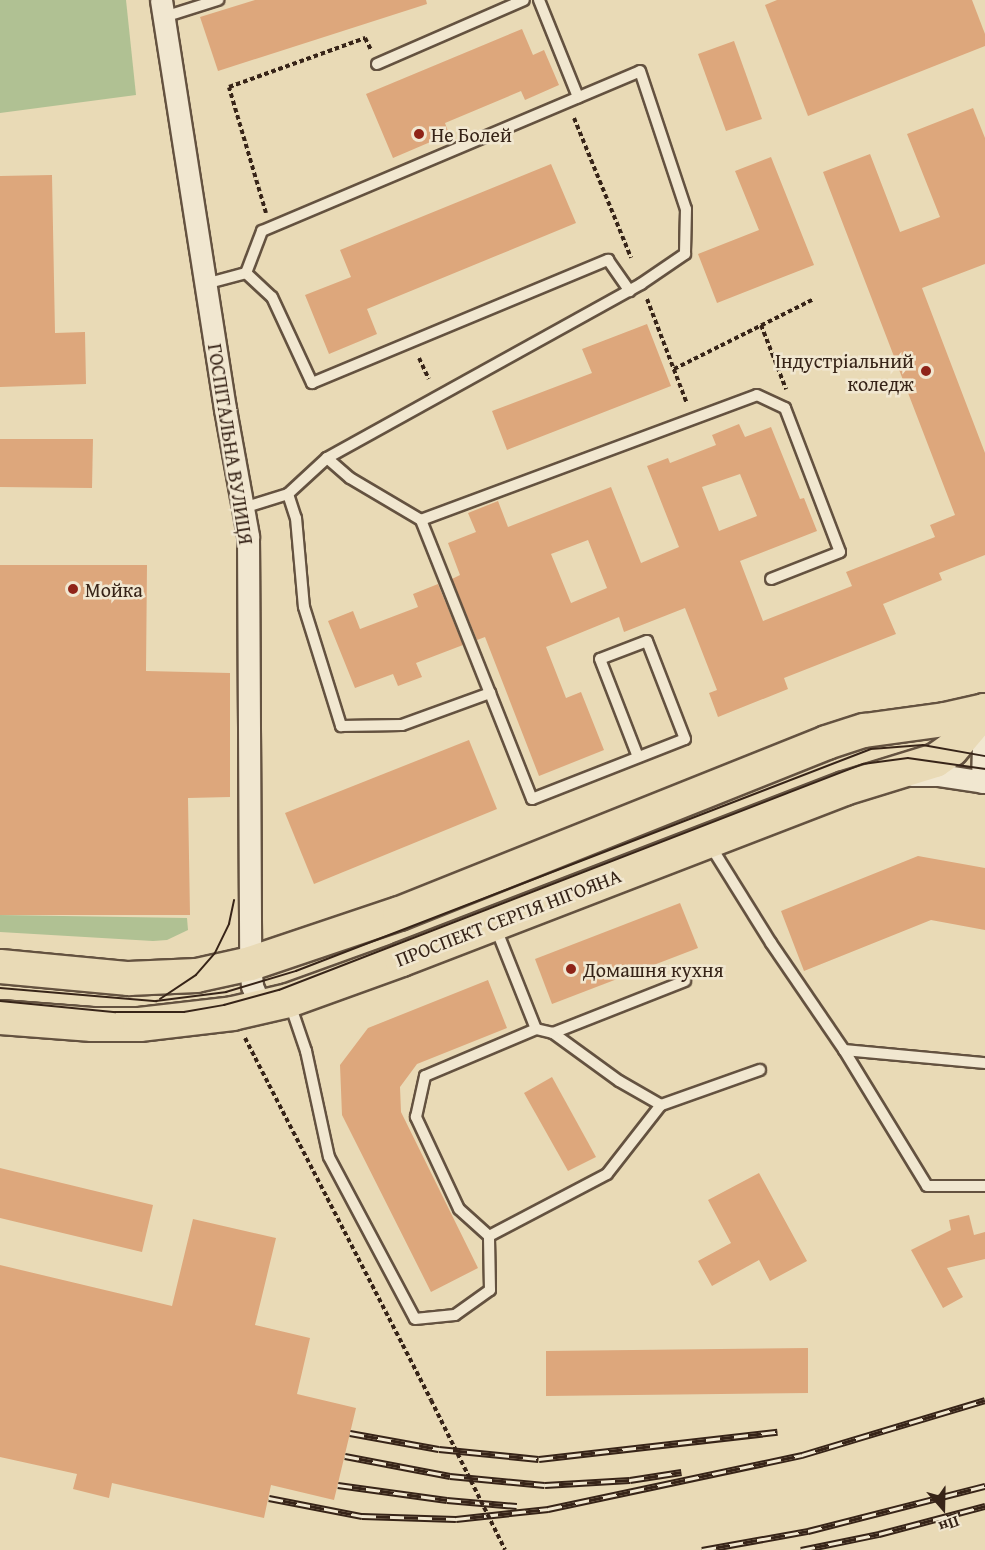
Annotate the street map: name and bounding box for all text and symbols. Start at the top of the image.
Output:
place label: Не Болей [431,122,512,146]
marker: Не Болей [412,127,426,141]
street label: ГОСПІТАЛЬНА ВУЛИЦЯ [203,342,259,546]
place label: Індустріальний коледж [775,348,914,395]
marker: Індустріальний коледж [919,364,933,378]
place label: Мойка [85,577,143,601]
marker: Мойка [66,582,80,596]
street label: ПРОСПЕКТ СЕРГІЯ НІГОЯНА [392,863,624,971]
place label: Домашня кухня [583,957,724,981]
marker: Домашня кухня [564,962,578,976]
north arrow [913,1478,973,1538]
text: Пн [935,1510,963,1540]

